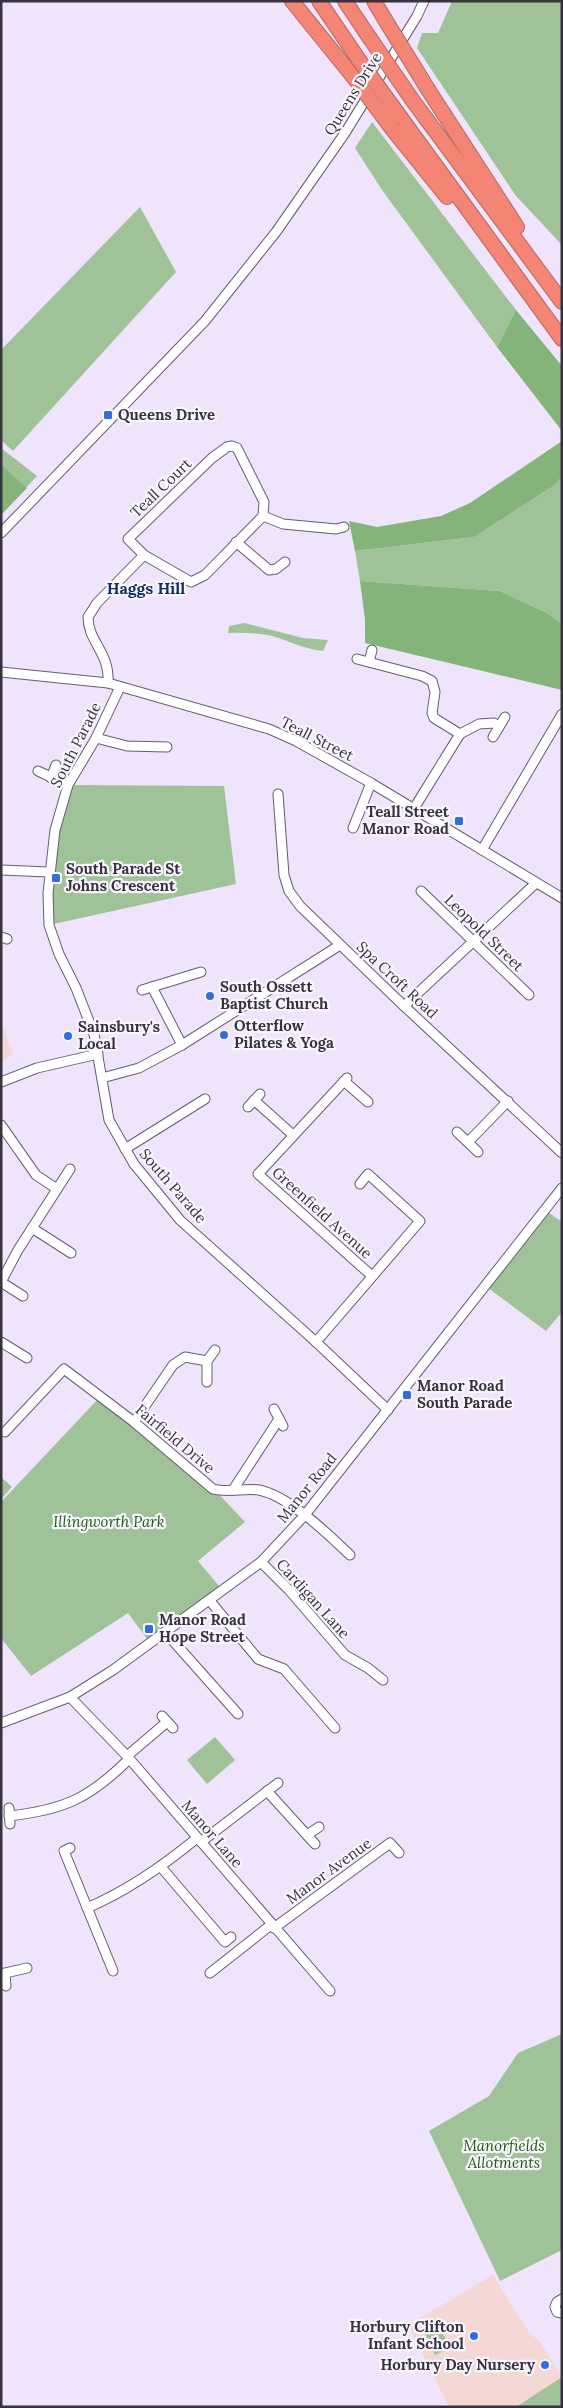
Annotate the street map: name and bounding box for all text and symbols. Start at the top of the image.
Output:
street label: Queens Drive [319,49,386,139]
place label: Queens Drive [118,405,215,424]
marker: Queens Drive [102,409,114,421]
street label: Teall Court [126,454,195,521]
district label: Haggs Hill [107,578,185,598]
street label: South Parade [46,699,105,790]
street label: Teall Street [278,712,357,765]
place label: Teall Street Manor Road [362,802,450,838]
marker: Teall Street Manor Road [453,815,465,827]
place label: South Parade St Johns Crescent [66,859,181,895]
marker: South Parade St Johns Crescent [50,872,62,884]
street label: Leopold Street [441,890,528,975]
street label: Spa Croft Road [353,937,442,1022]
place label: South Ossett Baptist Church [220,977,329,1013]
marker: South Ossett Baptist Church [204,990,216,1002]
place label: Otterflow Pilates & Yoga [234,1016,334,1052]
place label: Sainsbury's Local [78,1017,160,1053]
marker: Otterflow Pilates & Yoga [218,1029,230,1041]
marker: Sainsbury's Local [62,1030,74,1042]
street label: South Parade [136,1144,211,1227]
street label: Greenfield Avenue [268,1163,376,1263]
place label: Manor Road South Parade [417,1376,512,1412]
marker: Manor Road South Parade [401,1389,413,1401]
street label: Fairfield Drive [132,1400,219,1477]
street label: Manor Road [273,1449,341,1527]
park label: Illingworth Park [53,1512,165,1531]
street label: Cardigan Lane [273,1555,354,1643]
place label: Manor Road Hope Street [159,1610,246,1646]
marker: Manor Road Hope Street [143,1623,155,1635]
street label: Manor Lane [178,1796,247,1872]
street label: Manor Avenue [282,1833,375,1908]
park label: Manorfields Allotments [463,2136,545,2172]
place label: Horbury Clifton Infant School [350,2317,464,2353]
marker: Horbury Clifton Infant School [468,2330,480,2342]
place label: Horbury Day Nursery [380,2355,536,2374]
marker: Horbury Day Nursery [539,2359,551,2371]

